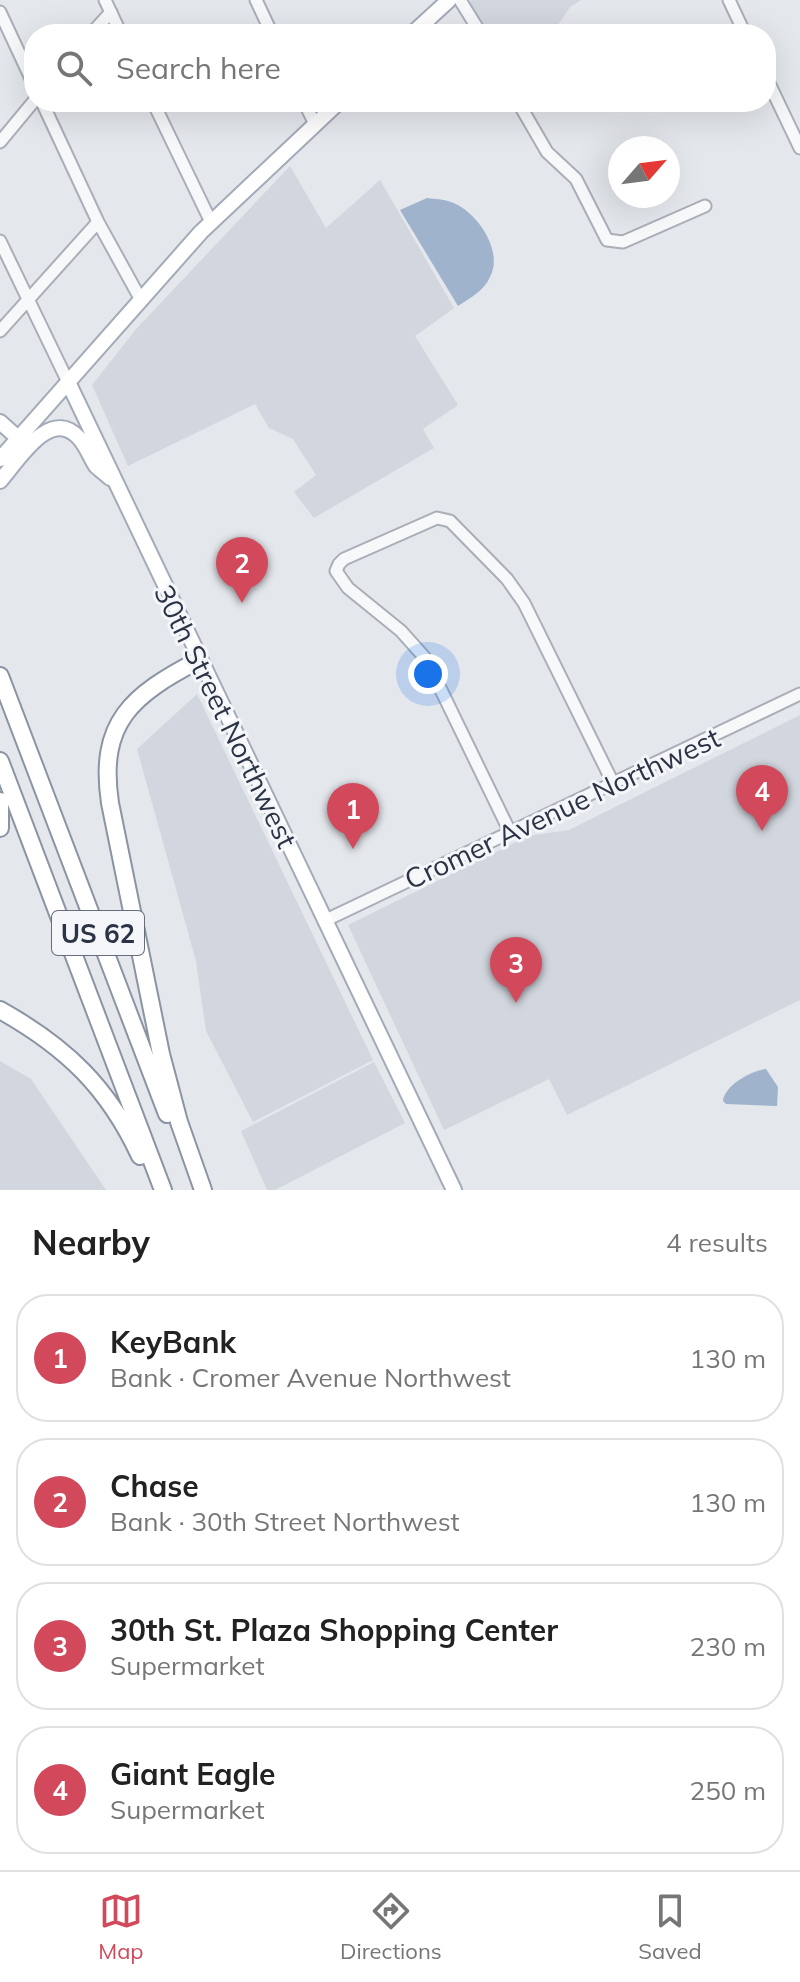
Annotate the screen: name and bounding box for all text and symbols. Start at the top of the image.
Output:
search box [24,24,776,112]
icon: search [52,46,96,90]
text: Search here [116,49,281,87]
north arrow [608,136,680,208]
pin: 2 [216,537,268,603]
street label: 30th Street Northwest [147,579,305,854]
your location [408,654,448,694]
street label: Cromer Avenue Northwest [399,719,725,897]
pin: 4 [736,765,788,831]
pin: 1 [327,783,379,849]
road number: US 62 [52,911,144,955]
pin: 3 [490,937,542,1003]
text: Nearby [32,1221,150,1264]
text: 4 results [666,1226,768,1259]
text: KeyBank [110,1323,236,1361]
text: 1 [52,1342,68,1375]
text: 130 m [690,1342,766,1375]
text: Bank · Cromer Avenue Northwest [110,1361,511,1394]
text: Chase [110,1467,199,1505]
text: 2 [52,1486,68,1519]
text: 130 m [690,1486,766,1519]
text: Bank · 30th Street Northwest [110,1505,460,1538]
text: 30th St. Plaza Shopping Center [110,1611,558,1649]
text: 3 [52,1630,68,1663]
text: 230 m [690,1630,766,1663]
text: Supermarket [110,1649,265,1682]
text: Giant Eagle [110,1755,276,1793]
text: 4 [52,1774,68,1807]
text: 250 m [690,1774,766,1807]
text: Supermarket [110,1793,265,1826]
tab: Map [98,1889,144,1965]
tab: Directions [340,1889,442,1965]
tab: Saved [638,1889,702,1965]

